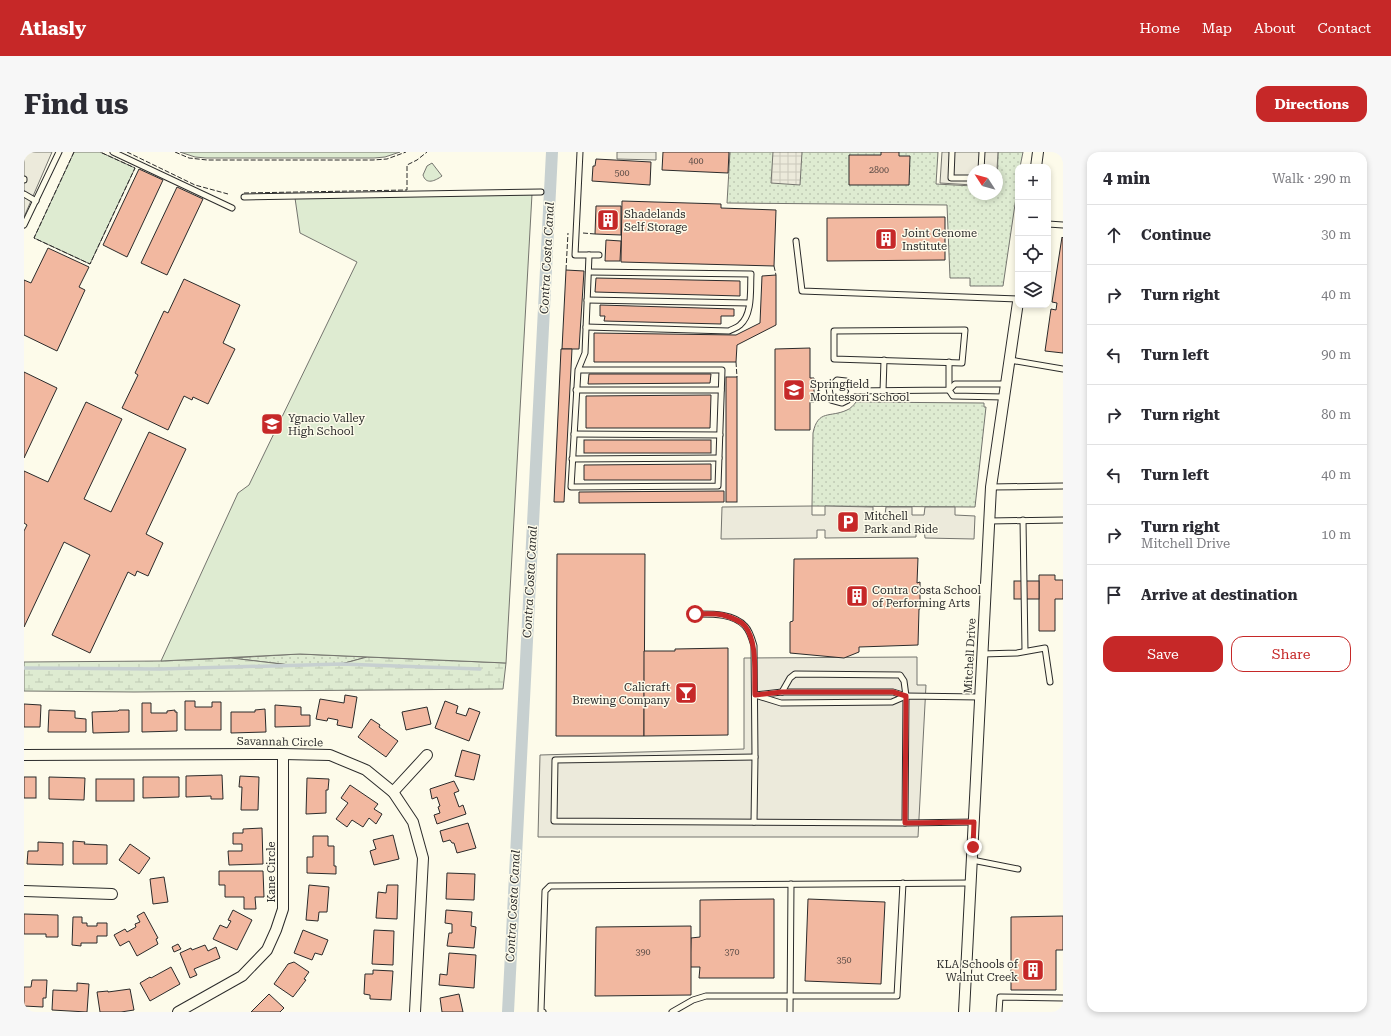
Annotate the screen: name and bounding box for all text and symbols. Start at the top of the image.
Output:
text: Atlasly [20,17,86,40]
text: Home [1139,20,1180,36]
text: Map [1202,20,1232,36]
text: About [1254,20,1296,36]
text: Contact [1318,20,1371,36]
button: Directions [1256,86,1367,122]
text: Find us [24,88,128,121]
house number: 400 [688,156,704,166]
north arrow [967,164,1003,200]
map controls [1015,164,1051,308]
button: + [1015,164,1051,200]
house number: 2800 [869,165,889,175]
house number: 500 [614,168,630,178]
text: 4 min [1103,168,1150,188]
text: Walk · 290 m [1272,171,1351,186]
button: − [1015,200,1051,236]
water label: Contra Costa Canal [537,201,557,314]
building icon: Shadelands Self Storage [595,207,621,233]
place label: Shadelands Self Storage [624,208,687,234]
icon: ahead [1103,224,1125,246]
building icon: Joint Genome Institute [873,226,899,252]
text: Continue [1141,226,1211,244]
place label: Joint Genome Institute [902,227,977,253]
text: 30 m [1321,227,1351,242]
button: locate [1015,236,1051,272]
button: layers [1015,272,1051,308]
icon: right [1103,284,1125,306]
text: Turn right [1141,286,1220,304]
text: 40 m [1321,287,1351,302]
icon: left [1103,344,1125,366]
text: Turn left [1141,346,1209,364]
text: 90 m [1321,347,1351,362]
school or university icon: Springfield Montessori School [781,377,807,403]
place label: Springfield Montessori School [810,378,910,404]
icon: right [1103,404,1125,426]
text: Turn right [1141,406,1220,424]
text: 80 m [1321,407,1351,422]
school or university icon: Ygnacio Valley High School [259,411,285,437]
place label: Ygnacio Valley High School [288,412,366,438]
icon: left [1103,464,1125,486]
text: Turn left [1141,466,1209,484]
text: 40 m [1321,467,1351,482]
parking icon: Mitchell Park and Ride [835,509,861,535]
place label: Mitchell Park and Ride [864,510,938,536]
text: Turn right [1141,518,1220,536]
icon: right [1103,524,1125,546]
water label: Contra Costa Canal [520,525,540,638]
text: 10 m [1321,527,1351,542]
text: Mitchell Drive [1141,536,1230,551]
building icon: Contra Costa School of Performing Arts [844,583,870,609]
place label: Contra Costa School of Performing Arts [872,584,982,610]
icon: arrive [1103,584,1125,606]
text: Arrive at destination [1141,586,1297,604]
route start [686,605,704,623]
street label: Mitchell Drive [962,618,978,694]
button: Save [1103,636,1223,672]
button: Share [1231,636,1351,672]
bar icon: Calicraft Brewing Company [673,680,699,706]
place label: Calicraft Brewing Company [572,681,670,707]
street label: Savannah Circle [237,735,323,749]
route end [964,838,982,856]
street label: Kane Circle [265,841,278,903]
water label: Contra Costa Canal [503,849,523,962]
house number: 390 [635,947,651,957]
house number: 370 [724,947,740,957]
house number: 350 [836,955,852,965]
building icon: KLA Schools of Walnut Creek [1020,957,1046,983]
place label: KLA Schools of Walnut Creek [937,958,1019,984]

